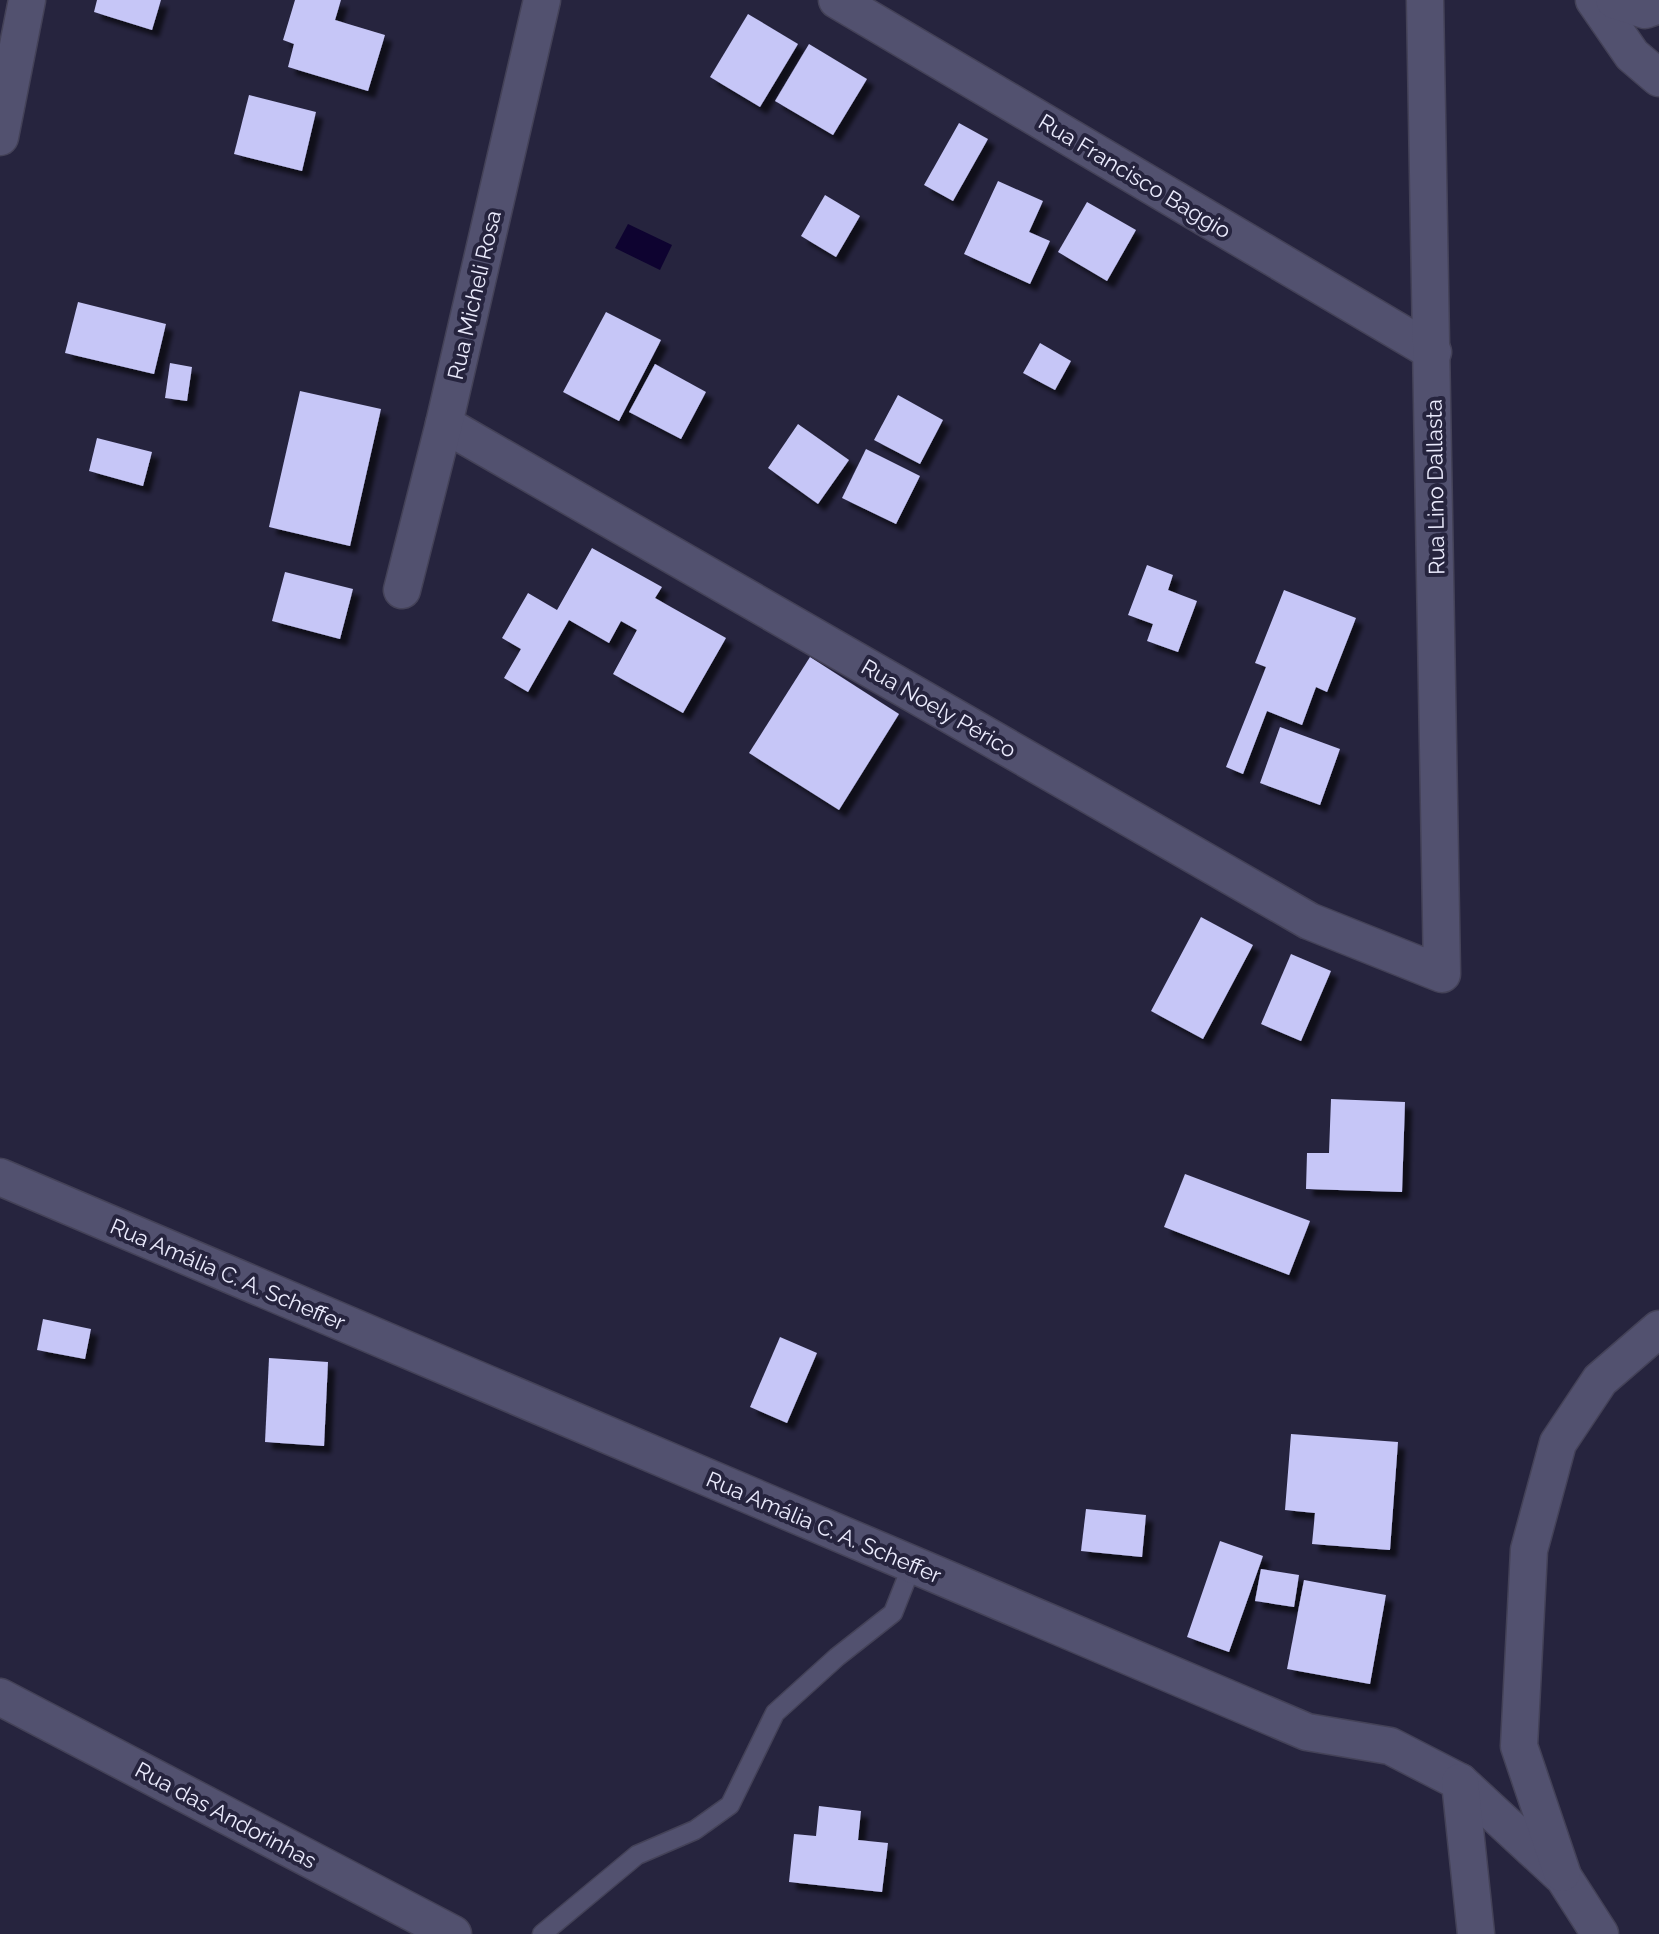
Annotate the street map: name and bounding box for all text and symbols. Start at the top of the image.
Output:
street label: Rua Francisco Baggio [1034,108,1236,244]
street label: Rua Micheli Rosa [442,208,506,382]
street label: Rua Lino Dallasta [1420,399,1450,575]
street label: Rua Noely Périco [857,653,1021,763]
street label: Rua Amália C. A. Scheffer [107,1213,350,1335]
street label: Rua Amália C. A. Scheffer [703,1466,946,1588]
street label: Rua das Andorinhas [131,1756,321,1874]

